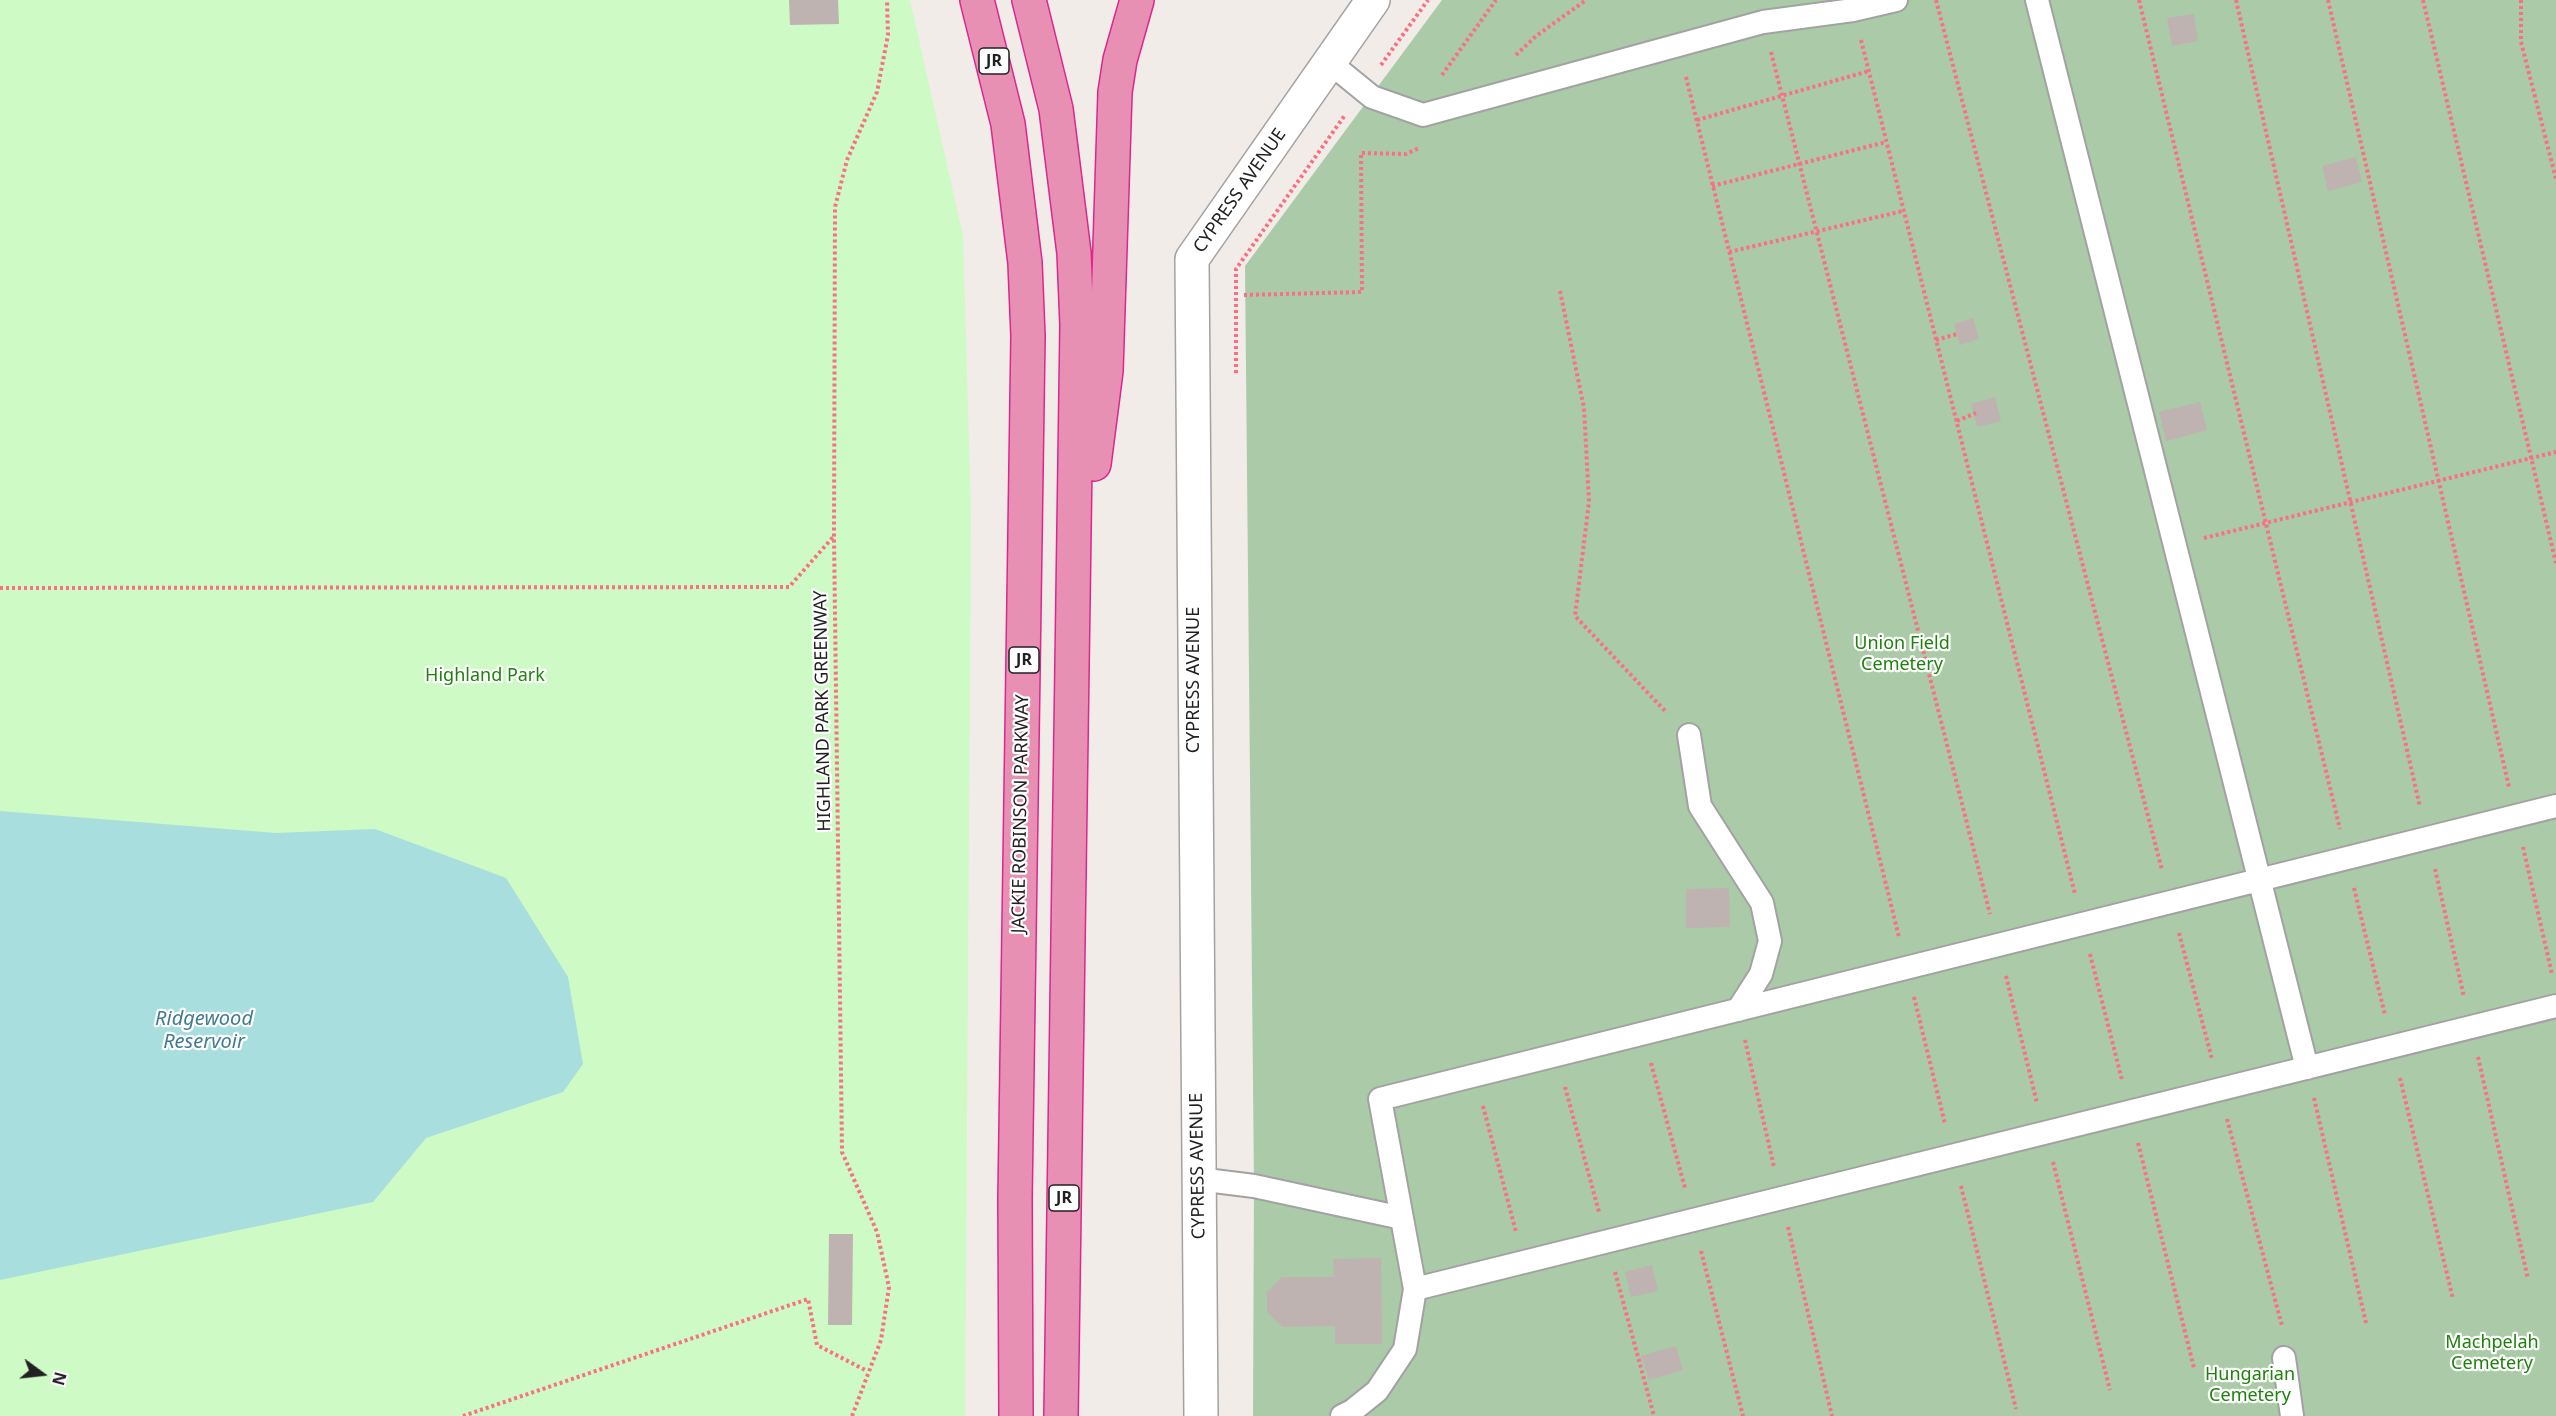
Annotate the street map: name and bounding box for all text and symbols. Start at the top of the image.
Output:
road number: JR [979,48,1009,74]
street label: CYPRESS AVENUE [1189,125,1291,257]
street label: HIGHLAND PARK GREENWAY [810,590,836,832]
street label: CYPRESS AVENUE [1183,607,1205,753]
park label: Union Field Cemetery [1854,633,1950,676]
road number: JR [1009,647,1039,673]
park label: Highland Park [425,665,545,687]
street label: JACKIE ROBINSON PARKWAY [1008,694,1034,934]
water label: Ridgewood Reservoir [155,1007,253,1054]
street label: CYPRESS AVENUE [1186,1093,1210,1239]
road number: JR [1049,1185,1079,1211]
park label: Machpelah Cemetery [2445,1332,2539,1374]
north arrow [12,1344,72,1404]
park label: Hungarian Cemetery [2205,1364,2295,1406]
text: N [47,1370,72,1388]

